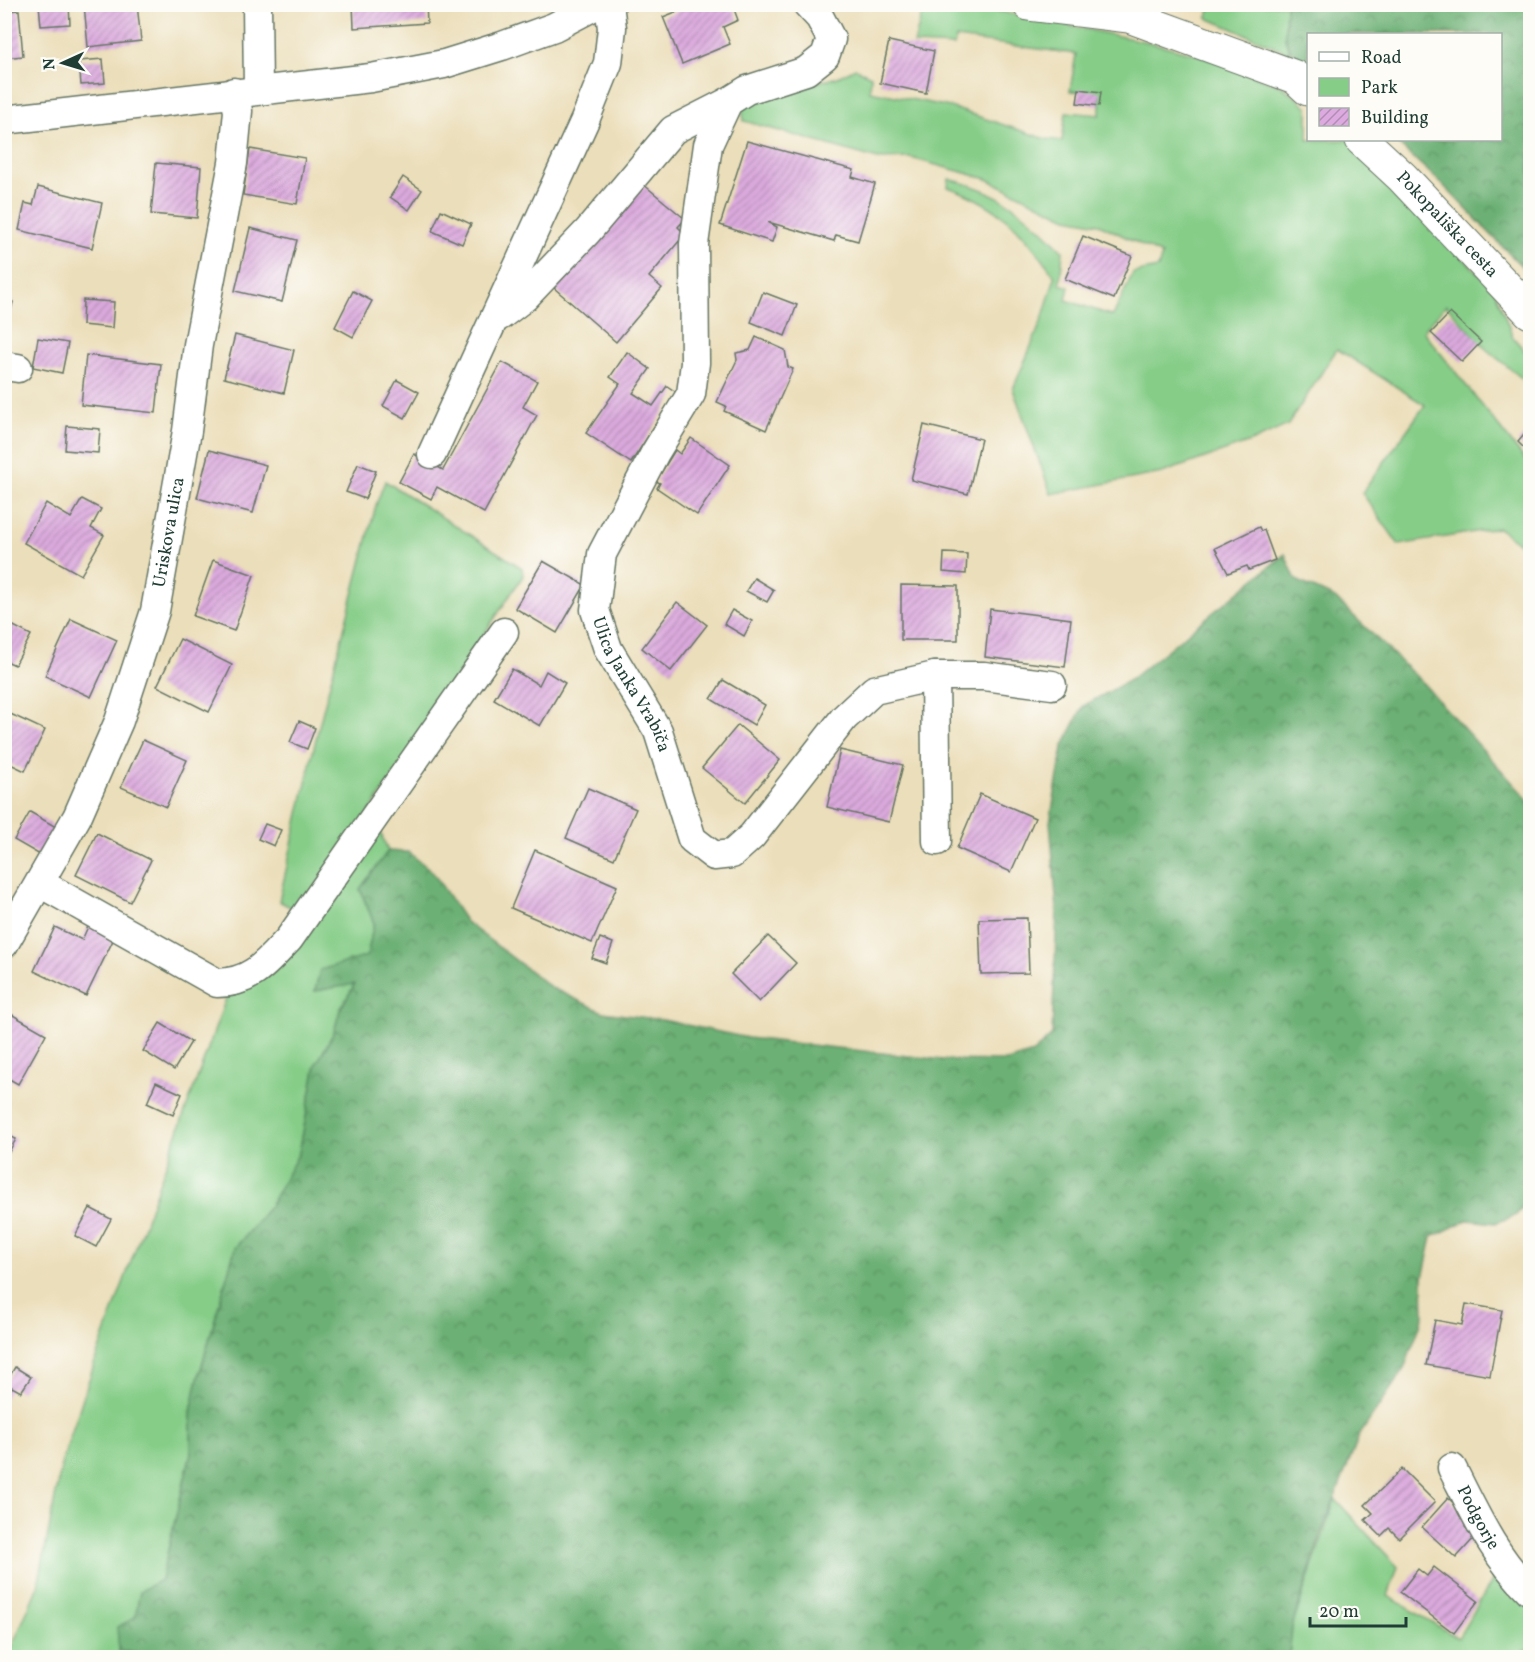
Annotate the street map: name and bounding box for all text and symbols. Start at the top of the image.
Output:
north arrow [33,33,93,93]
legend [1307,33,1502,141]
text: Road [1361,46,1402,71]
text: N [39,57,61,70]
text: Park [1361,76,1398,101]
text: Building [1361,106,1429,131]
street label: Pokopališka cesta [1390,166,1504,283]
street label: Uriskova ulica [147,475,191,590]
street label: Ulica Janka Vrabiča [586,613,676,755]
street label: Podgorje [1450,1481,1506,1555]
scale bar [1310,1590,1406,1628]
text: 20 m [1319,1600,1359,1625]

